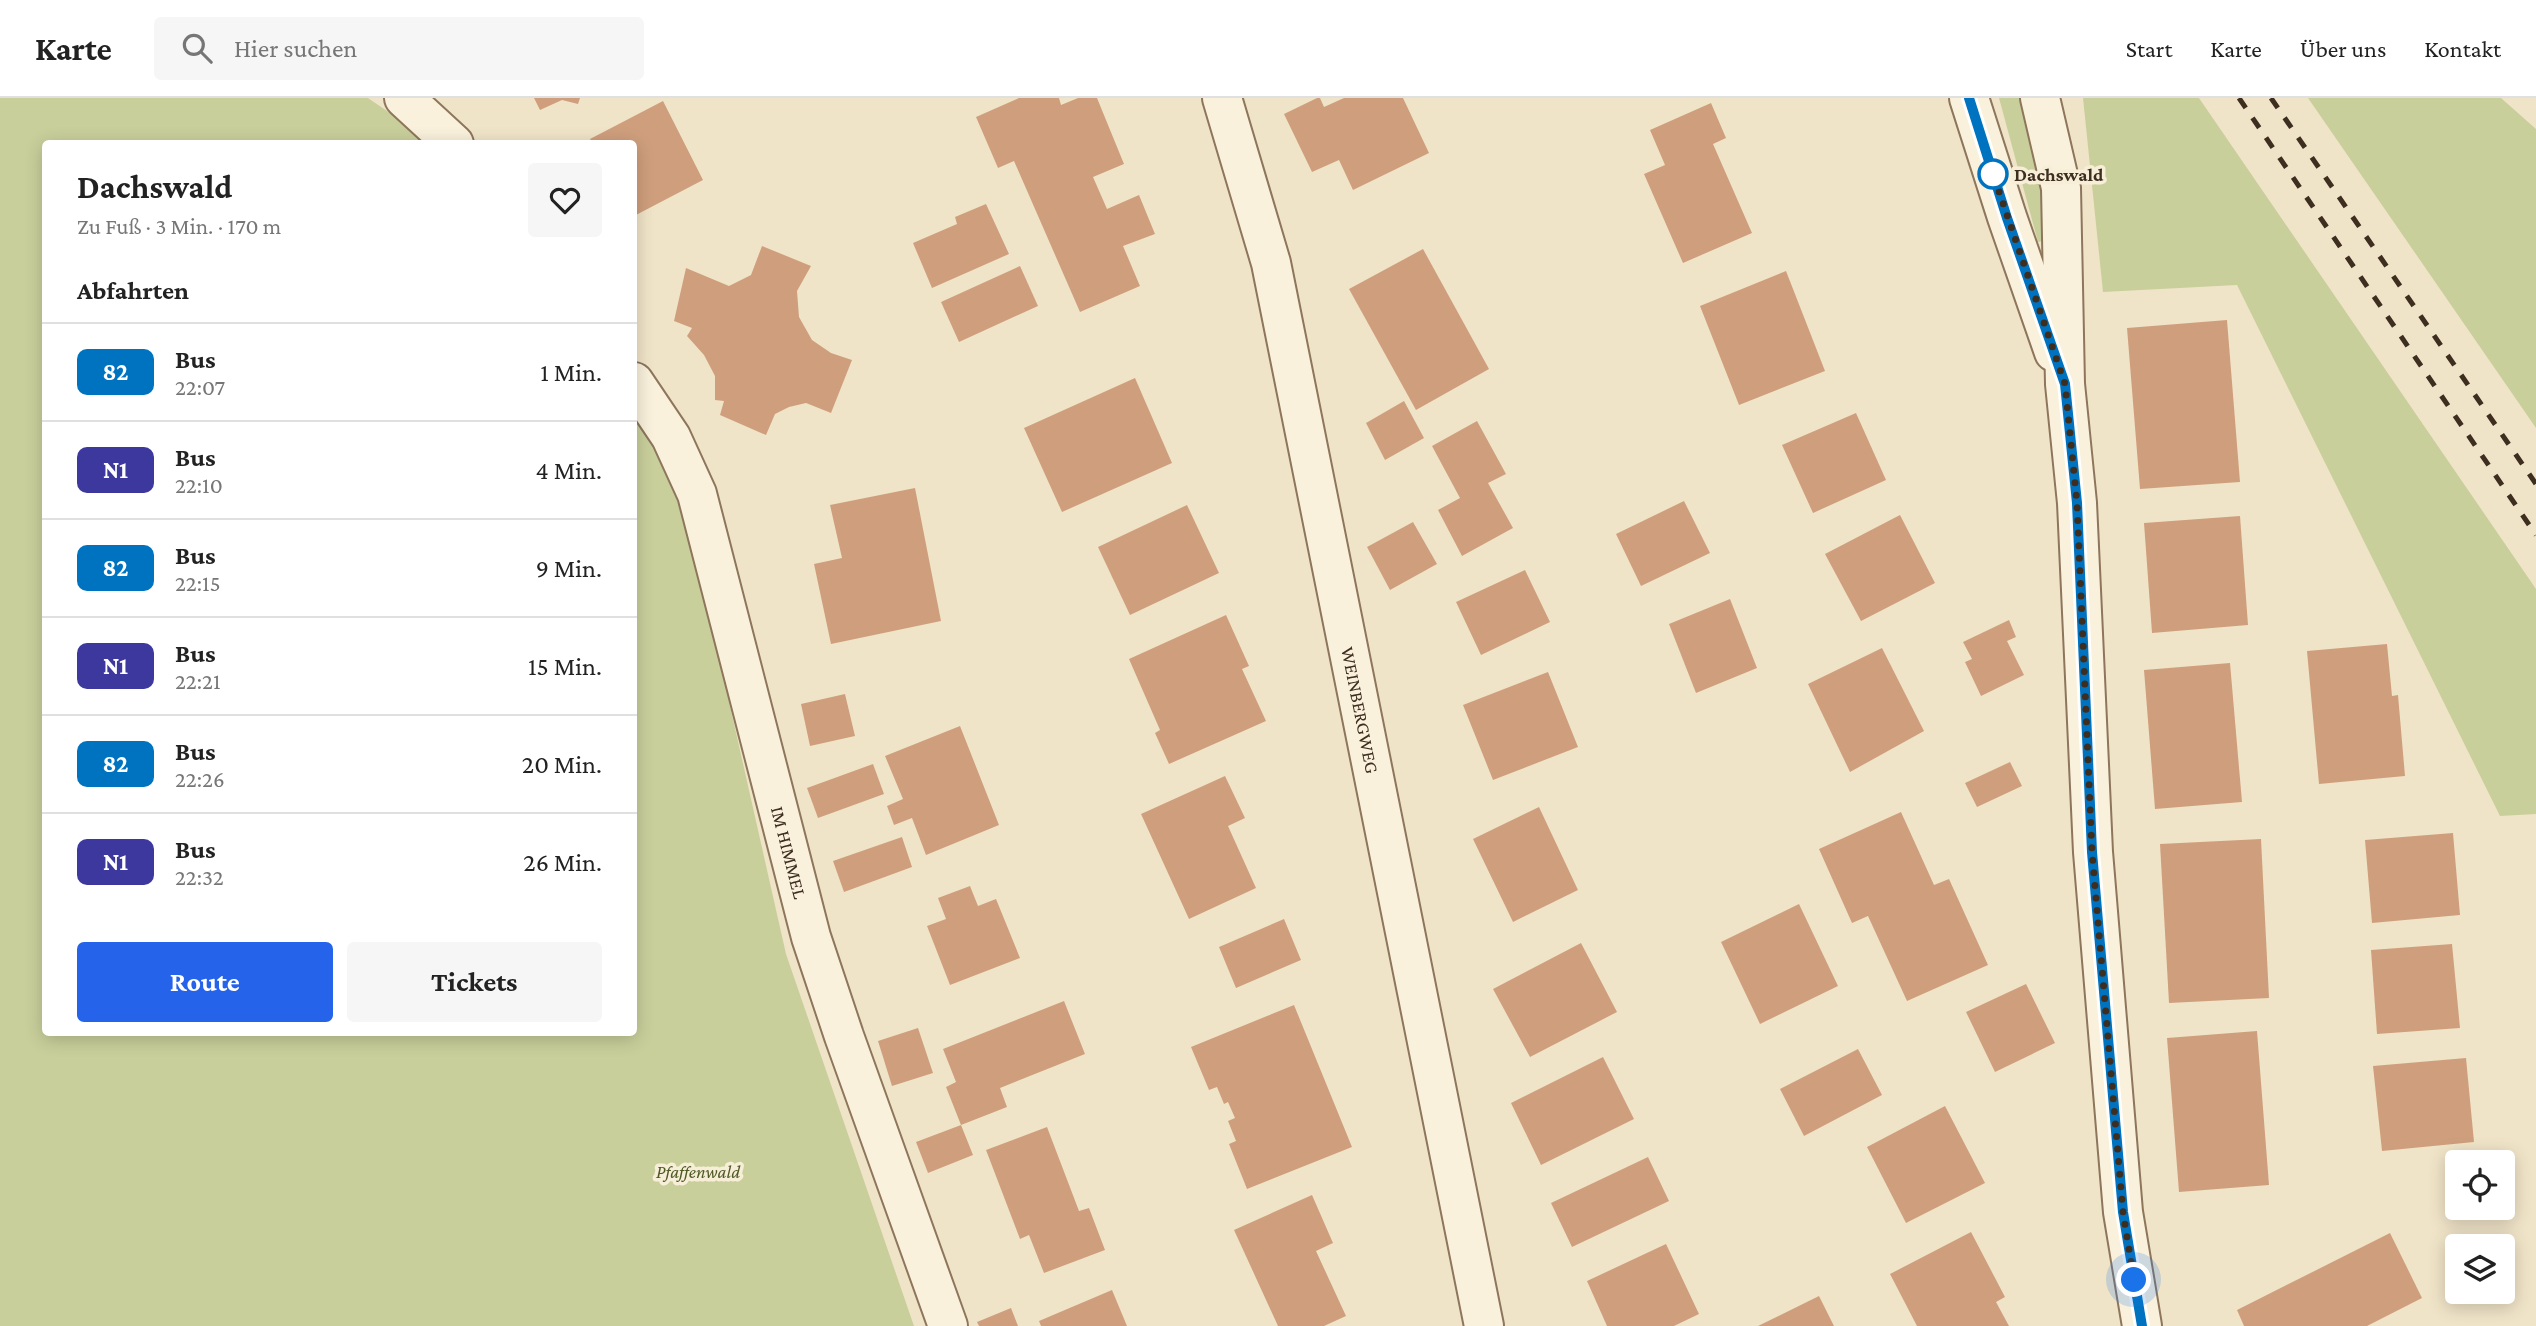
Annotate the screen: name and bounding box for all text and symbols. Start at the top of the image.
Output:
search box [154,17,644,80]
icon: search [178,29,216,67]
text: Karte [35,30,112,67]
text: Hier suchen [234,34,357,63]
text: Start [2126,35,2172,62]
text: Karte [2210,35,2262,62]
text: Über uns [2300,35,2386,62]
text: Kontakt [2424,35,2501,62]
marker: Dachswald [1978,159,2008,189]
button: heart [528,163,602,237]
place label: Dachswald [2014,164,2104,185]
text: Dachswald [77,168,232,205]
text: Zu Fuß · 3 Min. · 170 m [77,213,281,239]
text: Abfahrten [77,276,189,305]
text: Bus [175,345,216,374]
text: 82 [102,358,129,385]
text: 1 Min. [540,358,602,387]
text: 22:07 [175,374,225,400]
text: Bus [175,443,216,472]
text: N1 [103,456,128,483]
text: 4 Min. [536,456,602,485]
text: 22:10 [175,472,223,498]
text: Bus [175,541,216,570]
text: 82 [102,554,129,581]
text: 9 Min. [536,554,602,583]
text: 22:15 [175,570,221,596]
text: Bus [175,639,216,668]
street label: WEINBERGWEG [1338,645,1384,775]
text: N1 [103,652,128,679]
text: 15 Min. [528,652,602,681]
text: 22:21 [175,668,221,694]
text: Bus [175,737,216,766]
text: 82 [102,750,129,777]
text: 20 Min. [522,750,602,779]
text: 22:26 [175,766,225,792]
street label: IM HIMMEL [767,804,811,901]
text: Bus [175,835,216,864]
text: N1 [103,848,128,875]
text: 26 Min. [523,848,602,877]
text: 22:32 [175,864,224,890]
button: Route [77,942,333,1022]
button: Tickets [347,942,602,1022]
map controls [2445,1150,2515,1304]
button: locate [2445,1150,2515,1220]
park label: Pfaffenwald [656,1161,741,1182]
button: layers [2445,1234,2515,1304]
your location [2116,1262,2151,1297]

